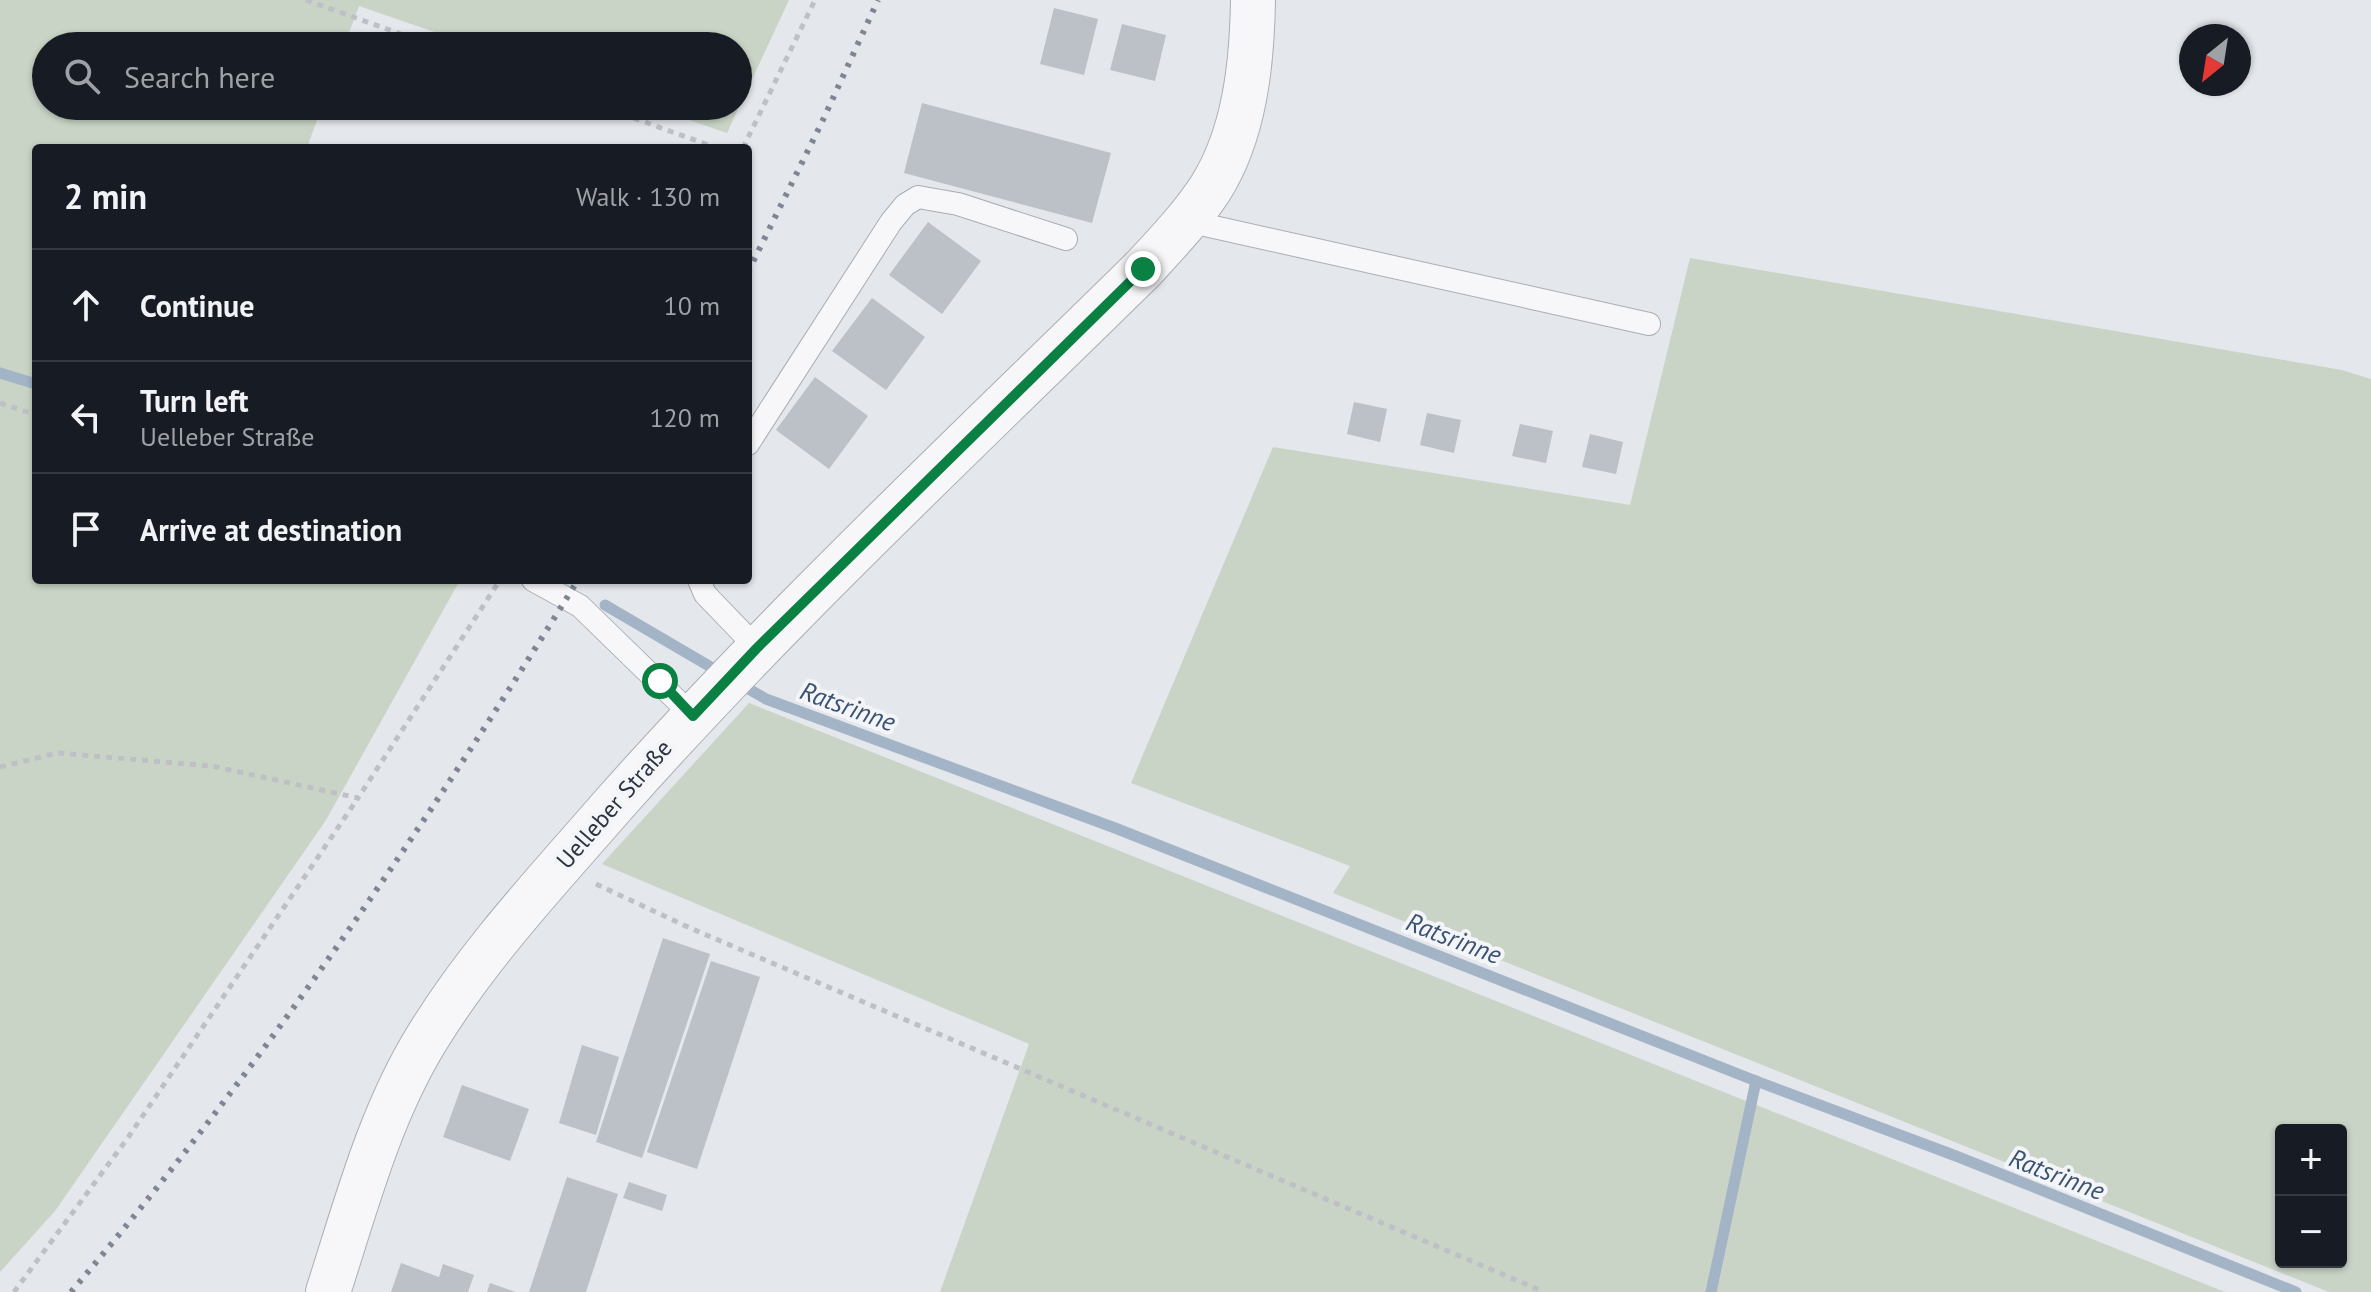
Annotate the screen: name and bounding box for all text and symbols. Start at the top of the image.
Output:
north arrow [2179,24,2251,96]
search box [32,32,752,120]
icon: search [60,54,104,98]
text: Search here [124,57,275,96]
text: 2 min [64,174,147,218]
text: Walk · 130 m [576,180,720,213]
route end [1125,251,1161,287]
icon: ahead [64,283,108,327]
text: Continue [140,286,254,325]
text: 10 m [664,289,720,322]
text: Turn left [140,381,248,420]
icon: left [64,395,108,439]
text: 120 m [649,401,720,434]
text: Uelleber Straße [140,420,315,453]
icon: arrive [64,507,108,551]
text: Arrive at destination [140,510,402,549]
route start [642,663,678,699]
water label: Ratsrinne [796,674,900,738]
street label: Uelleber Straße [549,733,679,875]
water label: Ratsrinne [1402,905,1506,971]
map controls [2275,1124,2347,1268]
button: + [2275,1124,2347,1196]
water label: Ratsrinne [2005,1141,2109,1207]
button: − [2275,1196,2347,1268]

